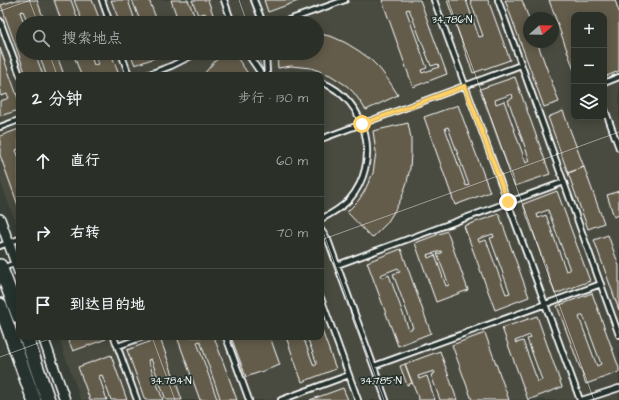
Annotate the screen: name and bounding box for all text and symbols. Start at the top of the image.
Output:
north arrow [523,12,559,48]
map controls [571,12,607,120]
button: + [571,12,607,48]
text: 34.786°N [432,13,472,27]
search box [16,16,324,60]
icon: search [30,27,52,49]
text: 搜索地点 [62,28,122,49]
button: − [571,48,607,84]
button: layers [571,84,607,120]
text: 2 分钟 [32,87,83,111]
text: 步行 · 130 m [238,89,308,107]
route start [353,115,371,133]
icon: ahead [32,150,54,172]
text: 直行 [70,150,100,171]
text: 60 m [276,152,308,170]
route end [499,193,517,211]
icon: right [32,222,54,244]
text: 右转 [70,222,100,243]
text: 70 m [276,224,308,242]
icon: arrive [32,294,54,316]
text: 到达目的地 [70,294,145,315]
text: 34.784°N [150,374,192,388]
text: 34.785°N [360,374,402,388]

